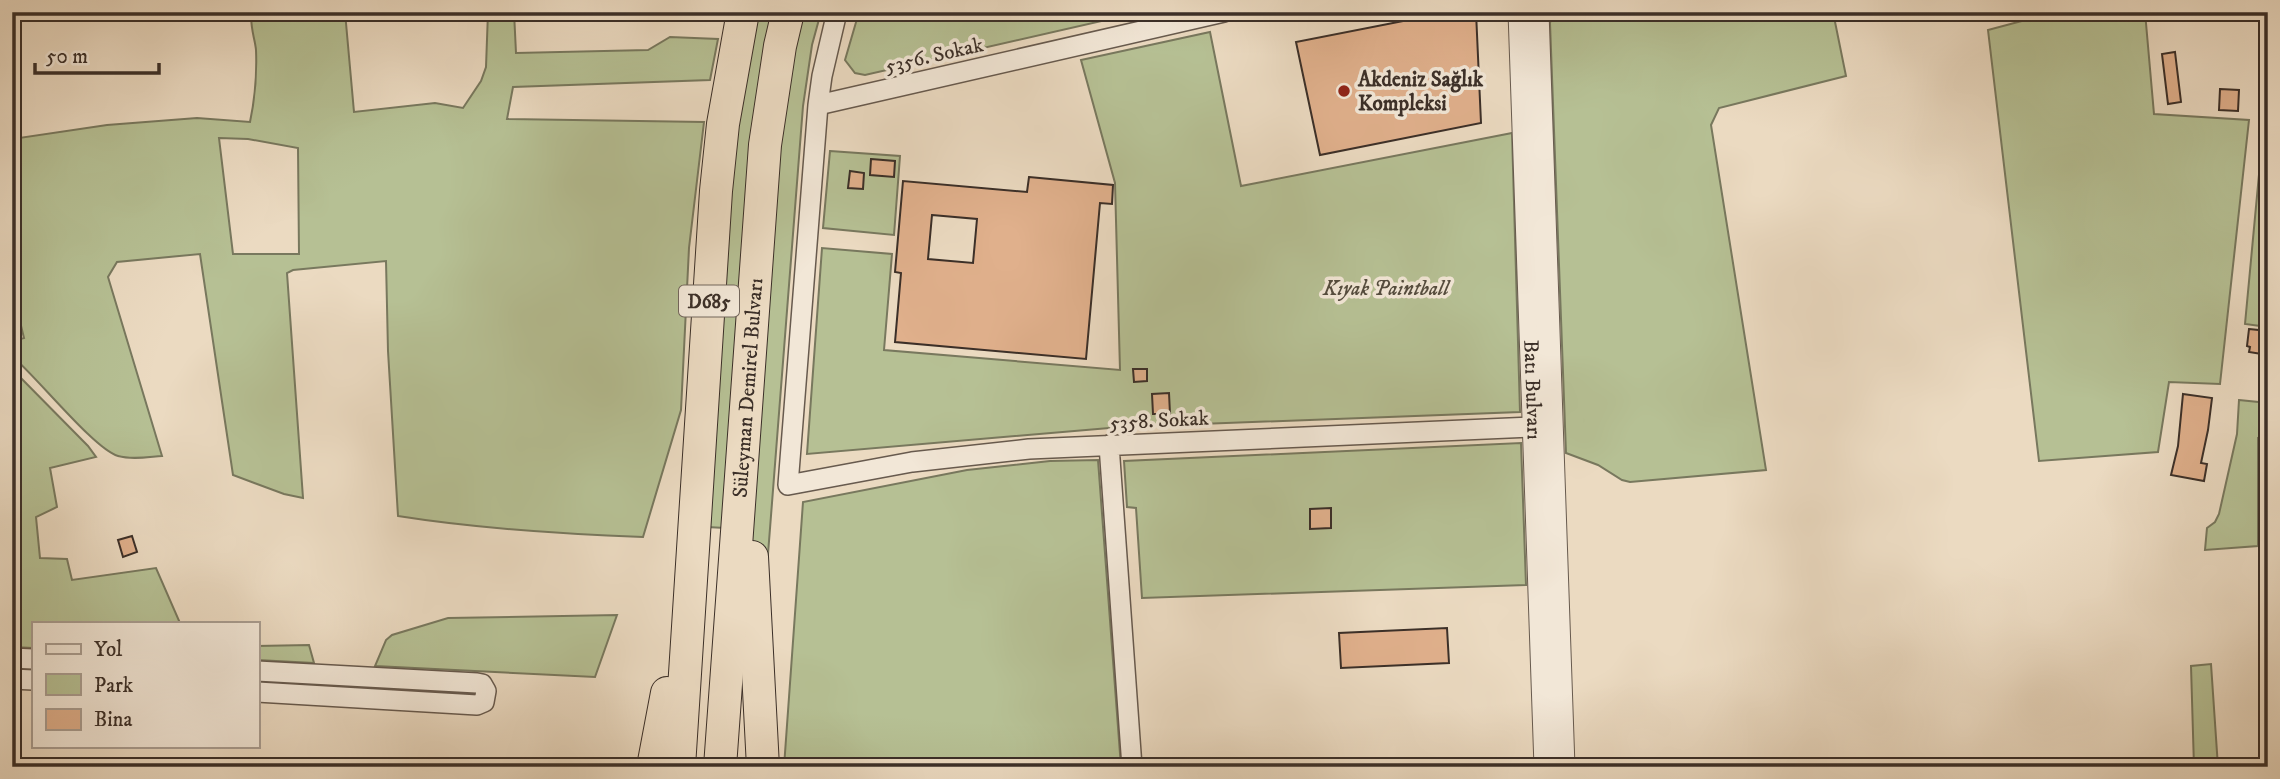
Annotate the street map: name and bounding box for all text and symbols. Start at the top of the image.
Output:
scale bar [35,32,159,76]
street label: 5356. Sokak [883,32,986,80]
text: 50 m [46,44,88,70]
place label: Akdeniz Sağlık Kompleksi [1357,67,1484,117]
marker: Akdeniz Sağlık Kompleksi [1336,83,1352,99]
park label: Kıyak Paintball [1322,276,1451,302]
street label: Süleyman Demirel Bulvarı [728,277,769,499]
road number: D685 [679,286,739,316]
street label: Batı Bulvarı [1517,339,1547,440]
street label: 5358. Sokak [1109,405,1210,437]
legend [32,622,259,748]
text: Yol [94,637,123,663]
text: Park [94,673,134,699]
text: Bina [94,707,133,733]

